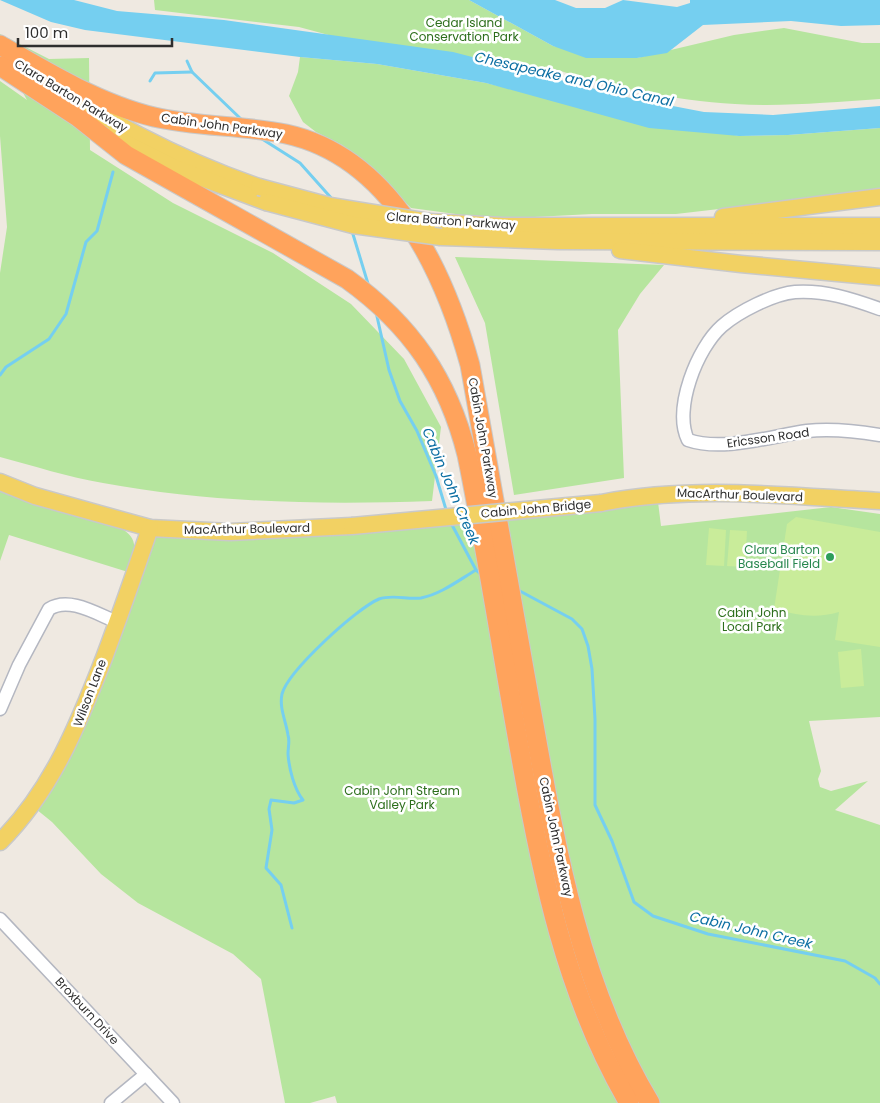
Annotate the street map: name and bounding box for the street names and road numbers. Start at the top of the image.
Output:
street label: Clara Barton Parkway [11,55,131,136]
street label: Cabin John Parkway [160,109,284,142]
street label: Clara Barton Parkway [386,208,516,234]
street label: Cabin John Parkway [464,376,503,500]
street label: Ericsson Road [726,423,810,452]
street label: MacArthur Boulevard [677,484,803,505]
street label: Cabin John Bridge [480,495,592,522]
street label: MacArthur Boulevard [184,519,310,538]
street label: Wilson Lane [69,657,110,729]
street label: Cabin John Parkway [535,775,578,899]
street label: Broxburn Drive [52,973,123,1048]

